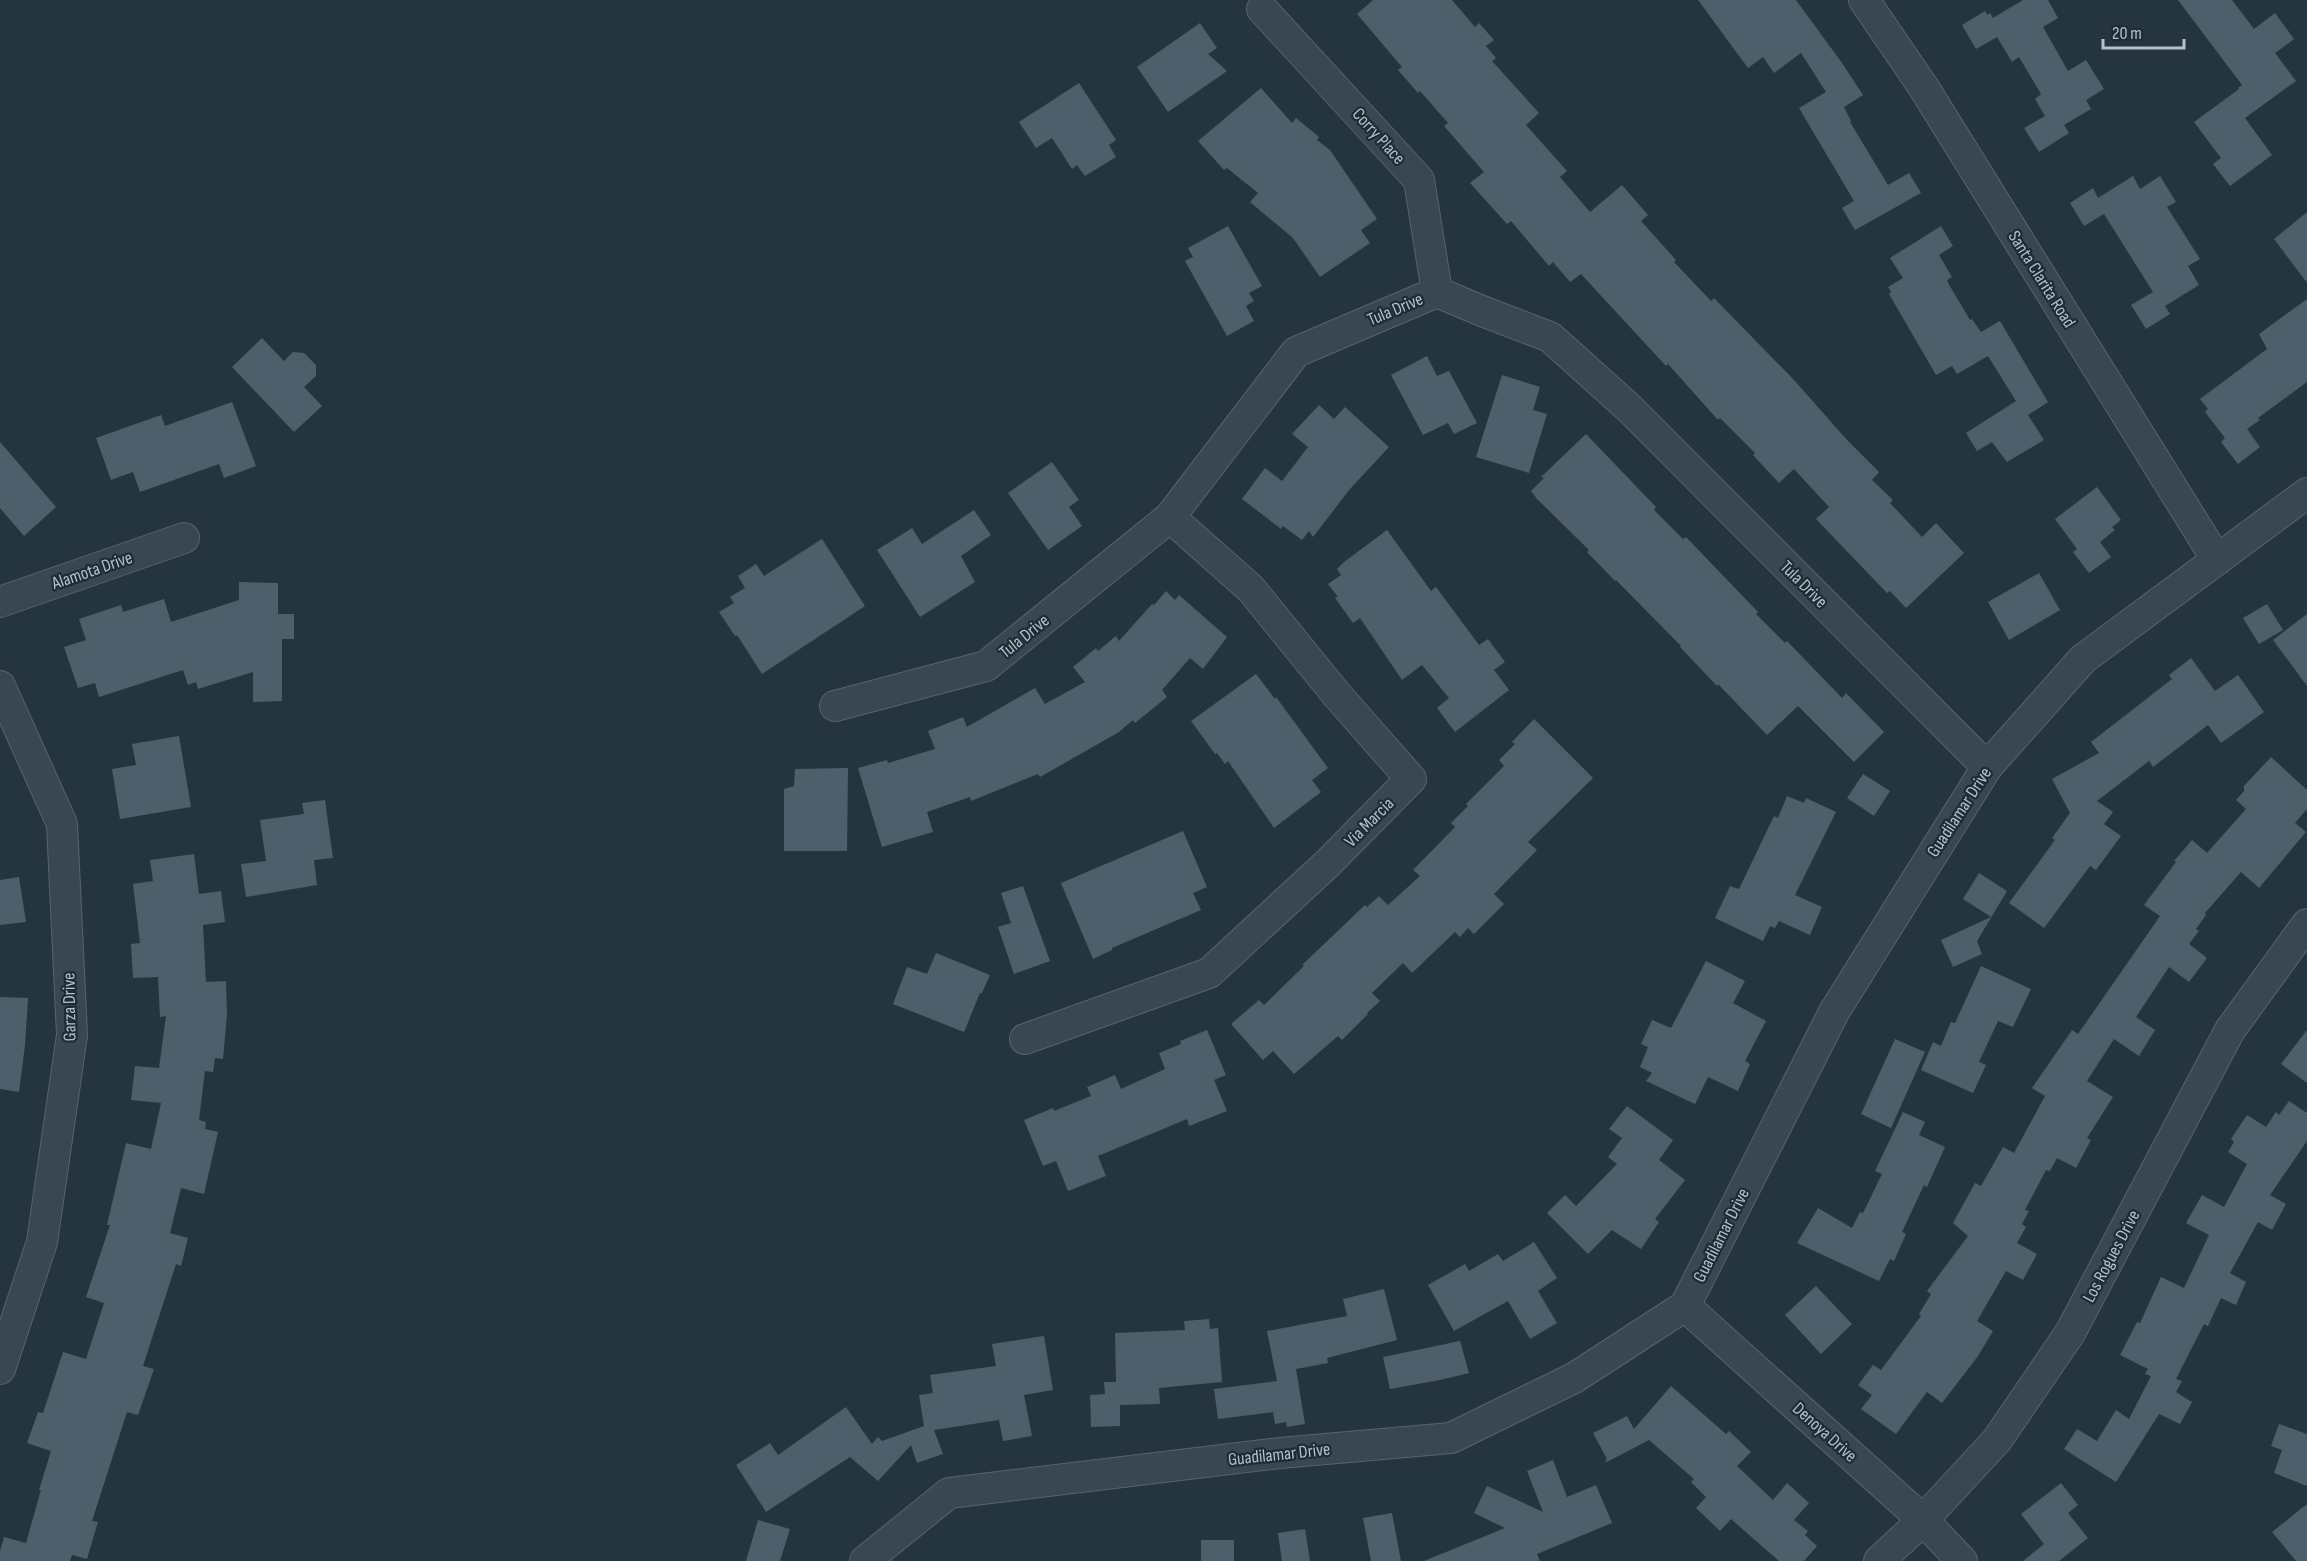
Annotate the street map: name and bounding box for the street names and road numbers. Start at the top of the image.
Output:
street label: Corry Place [1348,104,1409,169]
street label: Santa Clarita Road [2003,227,2080,332]
street label: Tula Drive [1364,288,1426,330]
street label: Alamota Drive [48,547,135,594]
street label: Tula Drive [1776,556,1832,612]
street label: Tula Drive [995,610,1054,663]
street label: Guadilamar Drive [1923,764,1996,861]
street label: Via Marcia [1340,793,1398,851]
street label: Garza Drive [58,972,81,1042]
street label: Guadilamar Drive [1689,1185,1754,1286]
street label: Los Rogues Drive [2078,1207,2145,1306]
street label: Denoya Drive [1788,1398,1861,1467]
street label: Guadilamar Drive [1227,1439,1331,1470]

